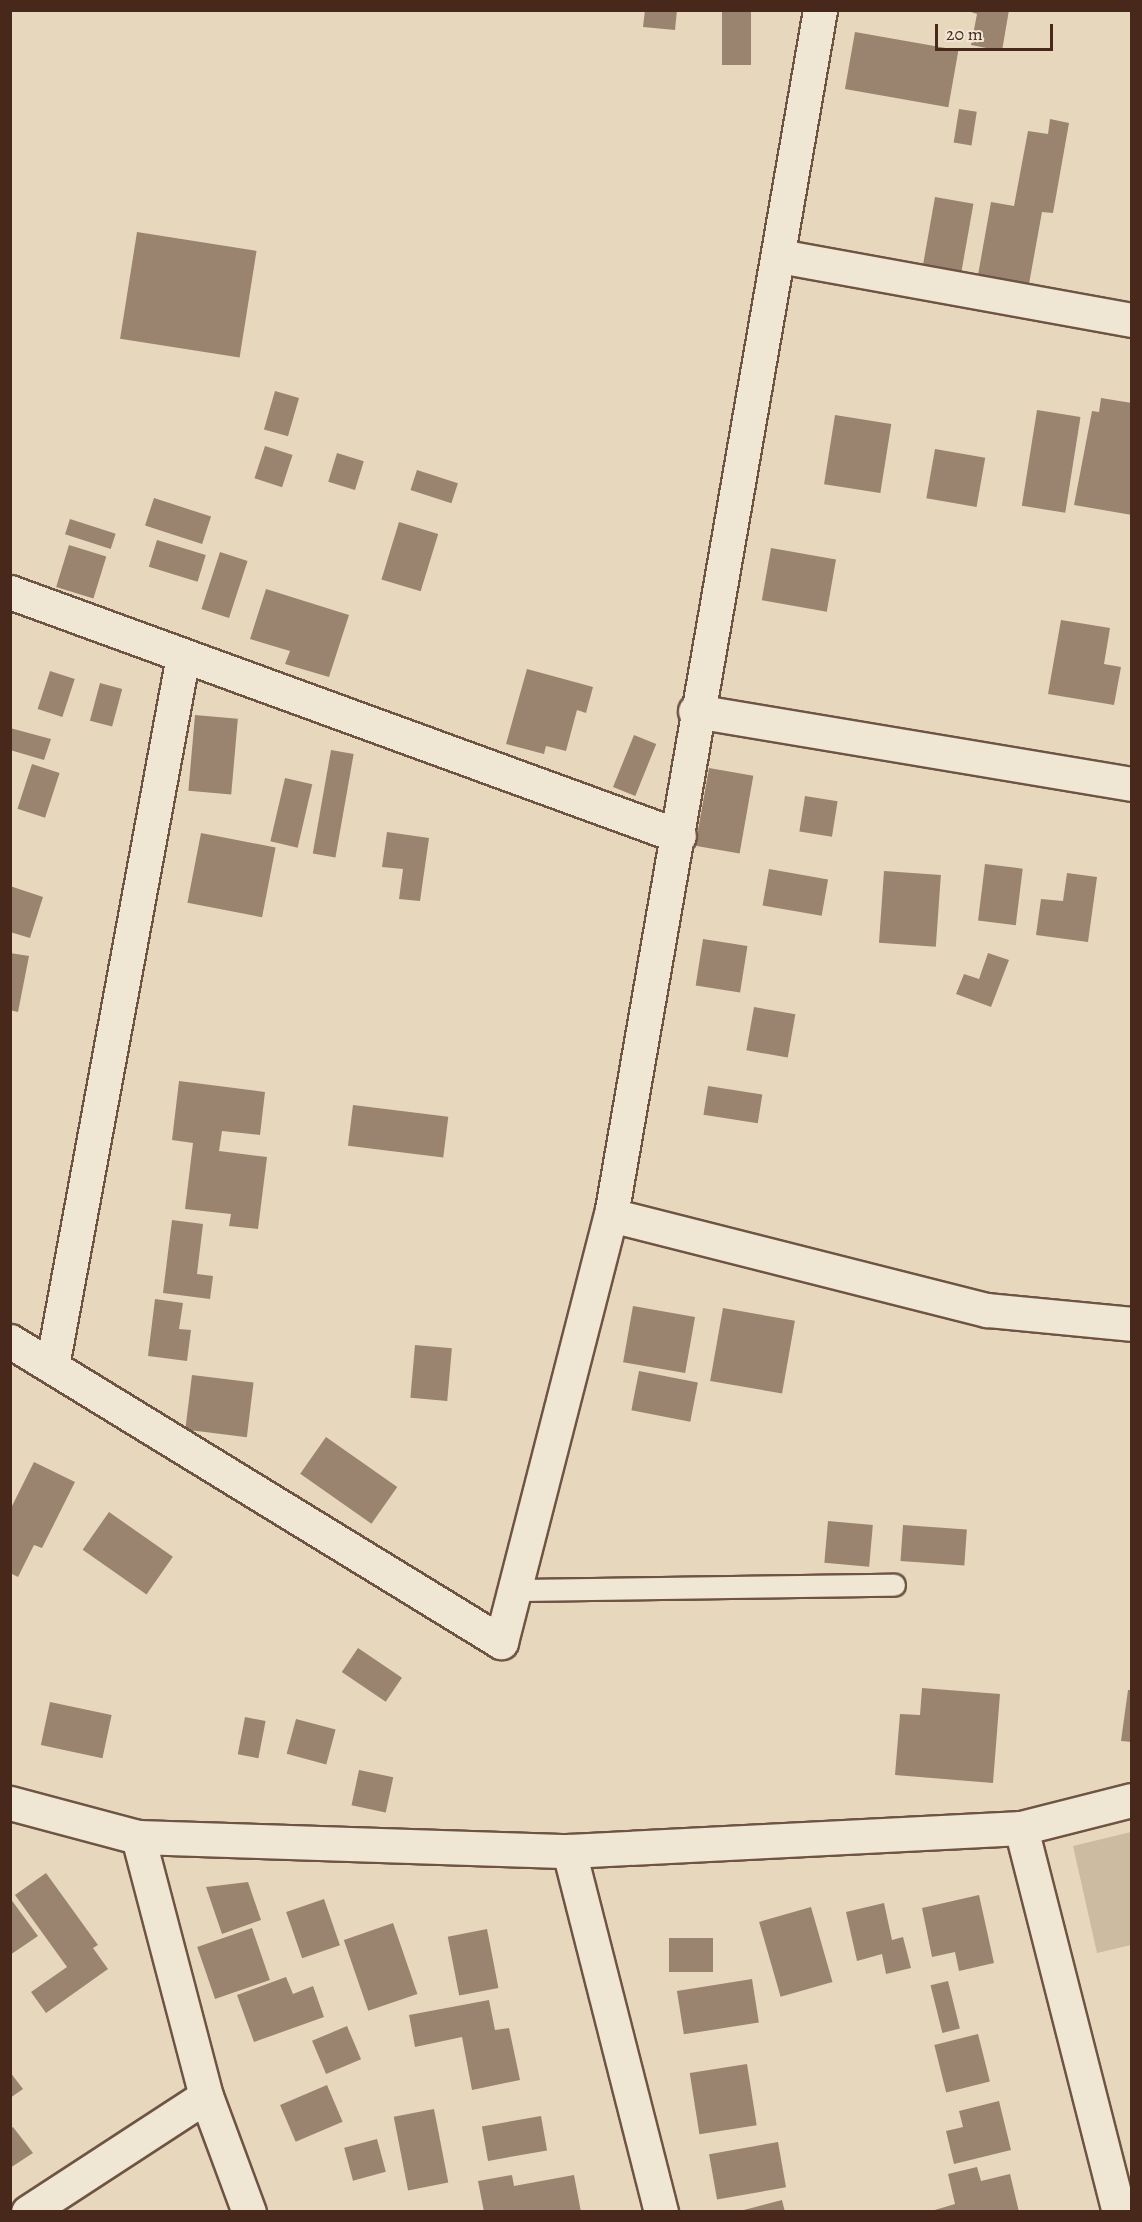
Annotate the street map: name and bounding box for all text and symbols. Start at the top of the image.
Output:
scale bar [938,12,1056,50]
text: 20 m [946,22,983,46]

